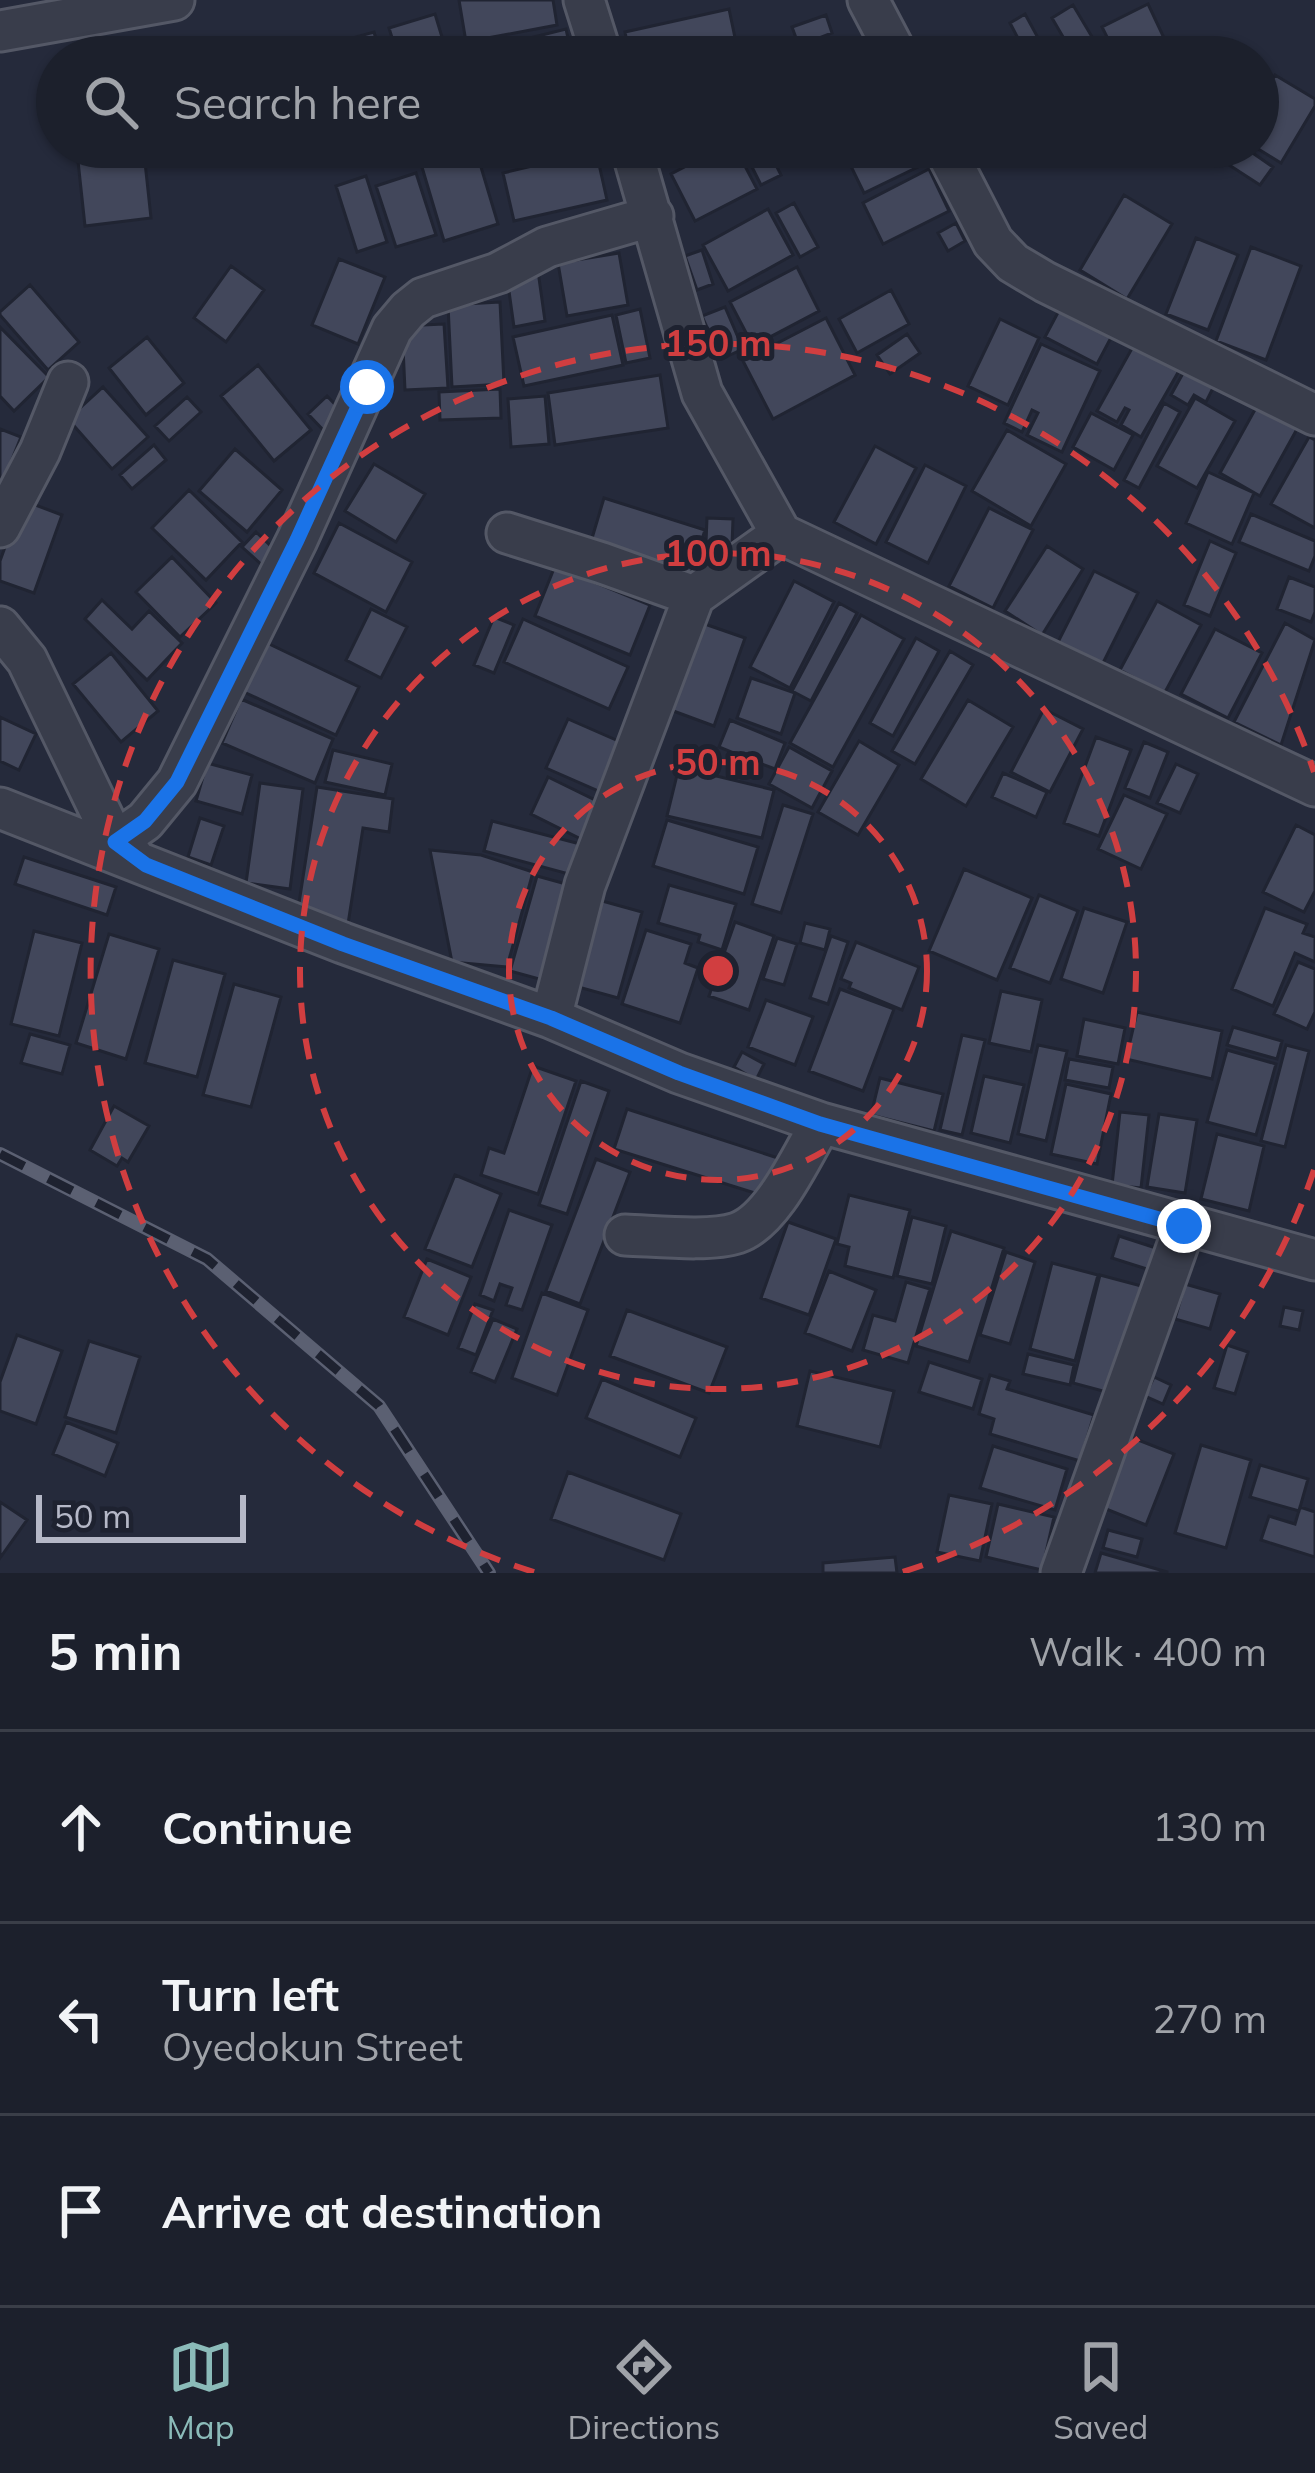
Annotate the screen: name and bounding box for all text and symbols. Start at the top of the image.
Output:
search box [36,36,1279,168]
icon: search [78,69,144,135]
text: Search here [174,74,421,130]
text: 150 m [664,320,772,365]
route start [340,360,394,414]
text: 100 m [664,530,772,575]
text: 50 m [675,739,761,784]
centre of rings [697,950,739,992]
route end [1157,1199,1211,1253]
scale bar [36,1489,246,1542]
text: 50 m [54,1495,131,1536]
text: 5 min [48,1619,183,1683]
text: Walk · 400 m [1029,1627,1267,1676]
icon: ahead [48,1794,114,1860]
text: Continue [162,1799,352,1855]
text: 130 m [1152,1802,1267,1851]
text: Turn left [162,1966,339,2022]
icon: left [48,1986,114,2052]
text: 270 m [1152,1994,1267,2043]
text: Oyedokun Street [162,2022,463,2071]
icon: arrive [48,2178,114,2244]
text: Arrive at destination [162,2183,602,2239]
tab: Map [167,2334,234,2447]
tab: Directions [568,2334,720,2447]
tab: Saved [1053,2334,1148,2447]

